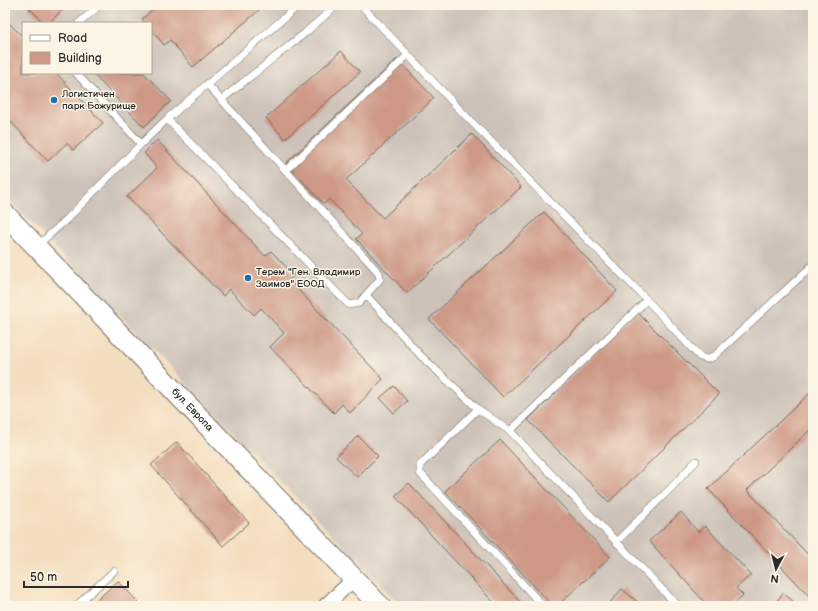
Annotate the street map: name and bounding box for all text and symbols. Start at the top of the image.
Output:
legend [22,22,152,74]
text: Road [58,31,87,46]
text: Building [58,51,102,66]
place label: Логистичен парк Божурище [61,88,136,112]
marker: Логистичен парк Божурище [49,95,59,105]
place label: Терем "Ген. Владимир Заимов" ЕООД [256,266,361,290]
marker: Терем "Ген. Владимир Заимов" ЕООД [243,273,253,283]
street label: бул. Европа [169,386,216,434]
north arrow [756,549,796,589]
scale bar [24,563,128,589]
text: 50 m [30,570,57,585]
text: N [770,571,780,585]

